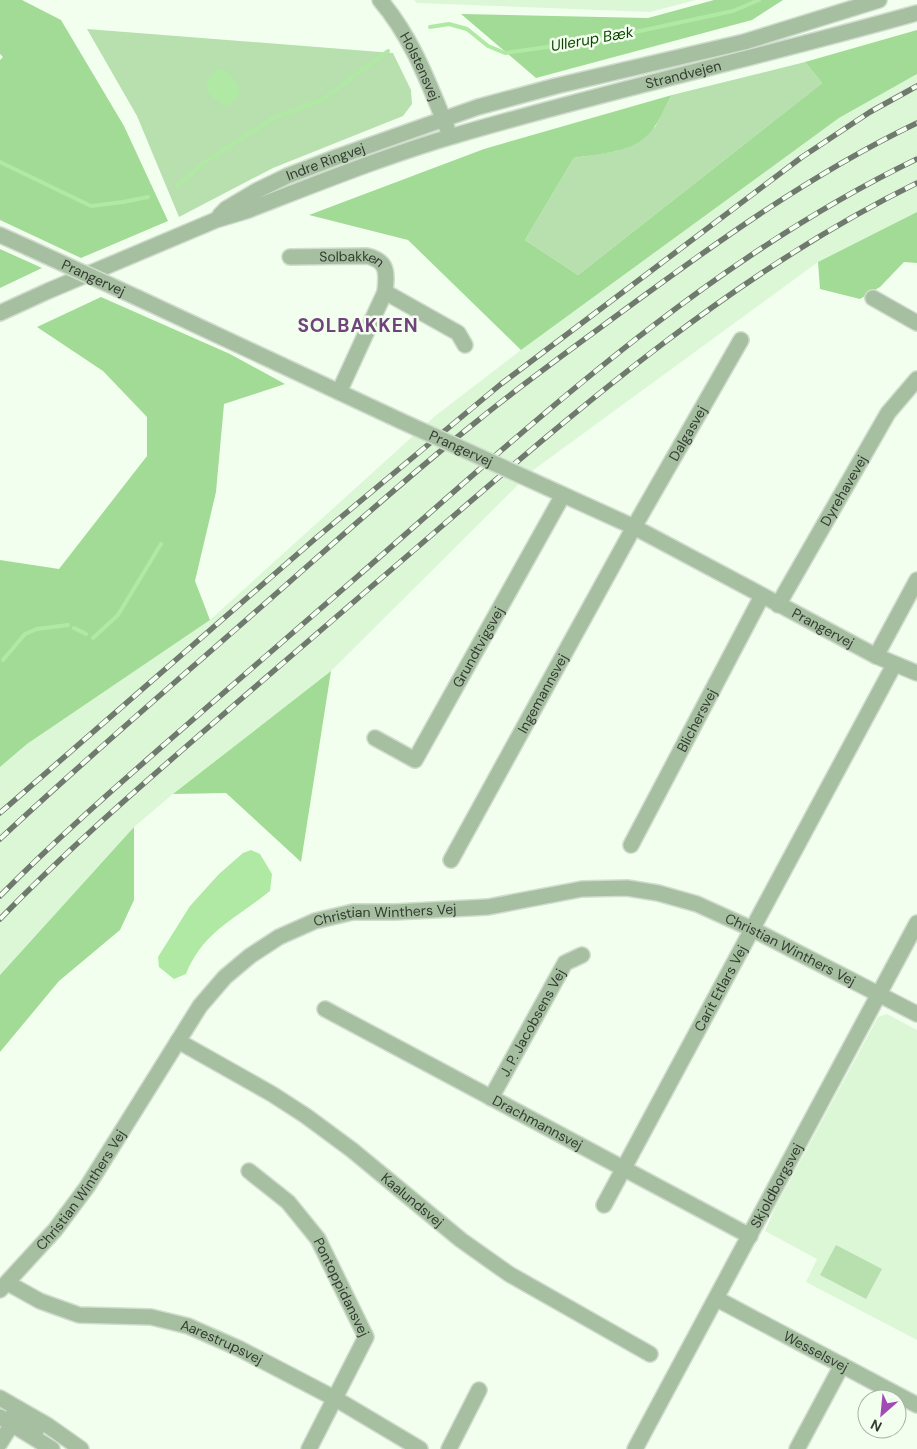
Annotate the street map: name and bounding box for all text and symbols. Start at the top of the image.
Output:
water label: Ullerup Bæk [549,22,635,56]
street label: Holstensvej [396,29,444,104]
street label: Strandvejen [643,56,723,93]
street label: Indre Ringvej [284,139,367,185]
street label: Solbakken [319,247,388,271]
street label: Prangervej [59,255,128,300]
district label: SOLBAKKEN [297,313,419,338]
street label: Dalgasvej [665,402,711,464]
street label: Prangervej [426,426,496,471]
street label: Dyrehavevej [816,452,871,529]
street label: Grundtvigsvej [448,603,508,691]
street label: Prangervej [789,604,857,652]
street label: Ingemannsvej [513,651,572,736]
street label: Blichersvej [673,685,721,755]
street label: Christian Winthers Vej [312,900,457,930]
street label: Christian Winthers Vej [722,909,859,990]
street label: Carit Etlars Vej [690,942,751,1035]
street label: J. P. Jacobsens Vej [496,966,569,1080]
street label: Drachmannsvej [489,1091,586,1154]
street label: Christian Winthers Vej [32,1126,130,1254]
street label: Skjoldborgsvej [746,1140,806,1231]
street label: Kaalundsvej [377,1169,448,1231]
street label: Pontoppidansvej [310,1235,373,1340]
street label: Aarestrupsvej [179,1316,266,1368]
street label: Wesselsvej [780,1327,852,1376]
north arrow [857,1389,907,1439]
text: N [867,1415,885,1436]

